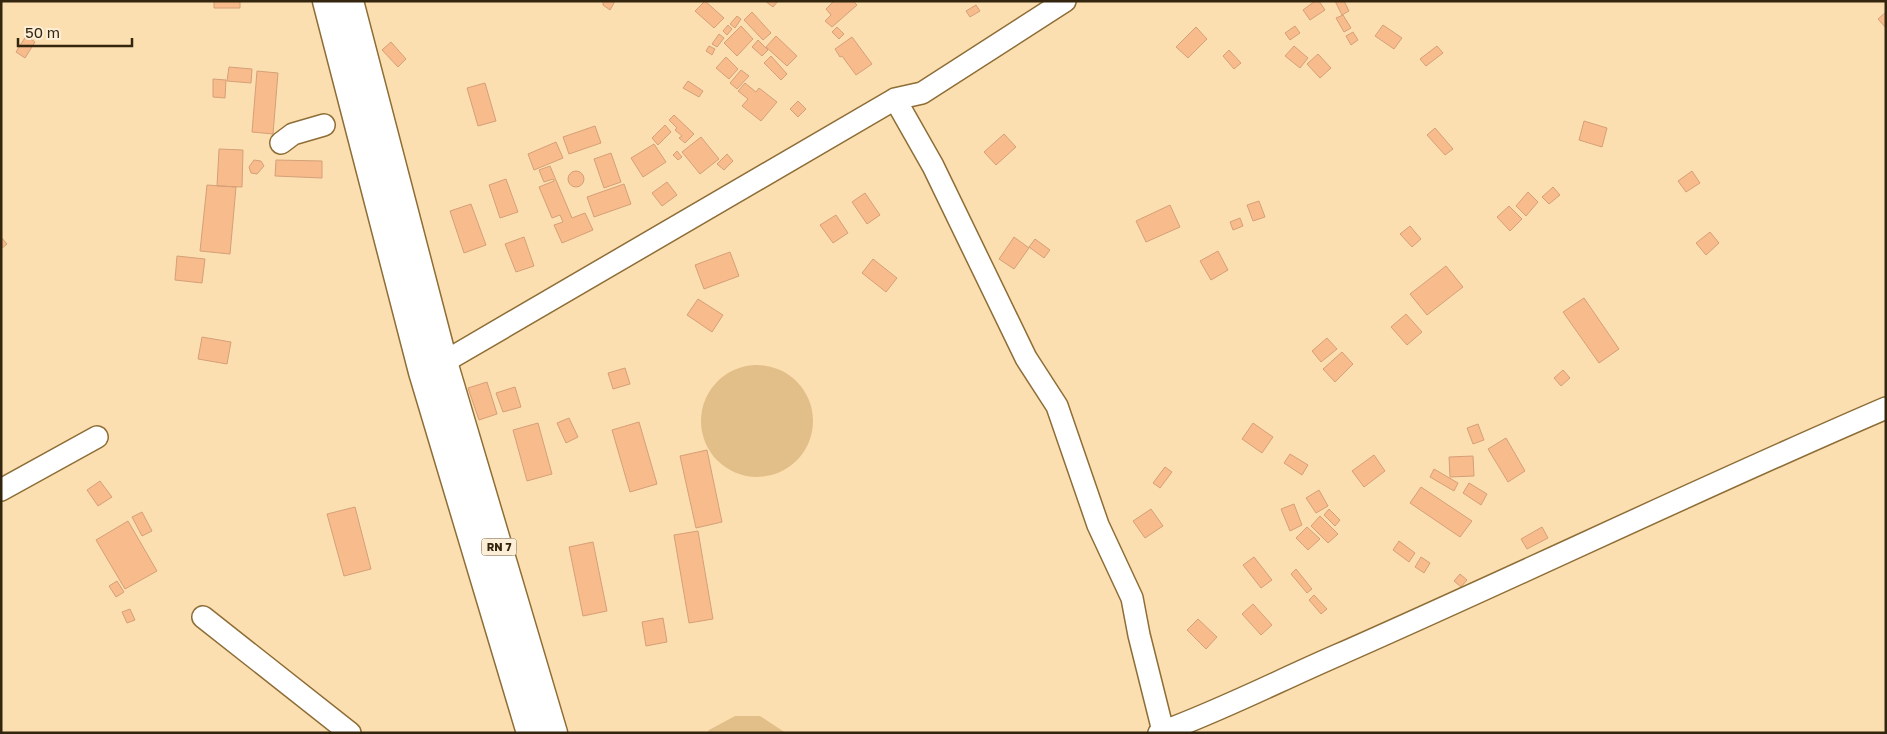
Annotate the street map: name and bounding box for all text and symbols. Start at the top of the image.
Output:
scale bar [18,15,131,47]
text: 50 m [25,23,60,41]
road number: RN 7 [482,538,516,556]

